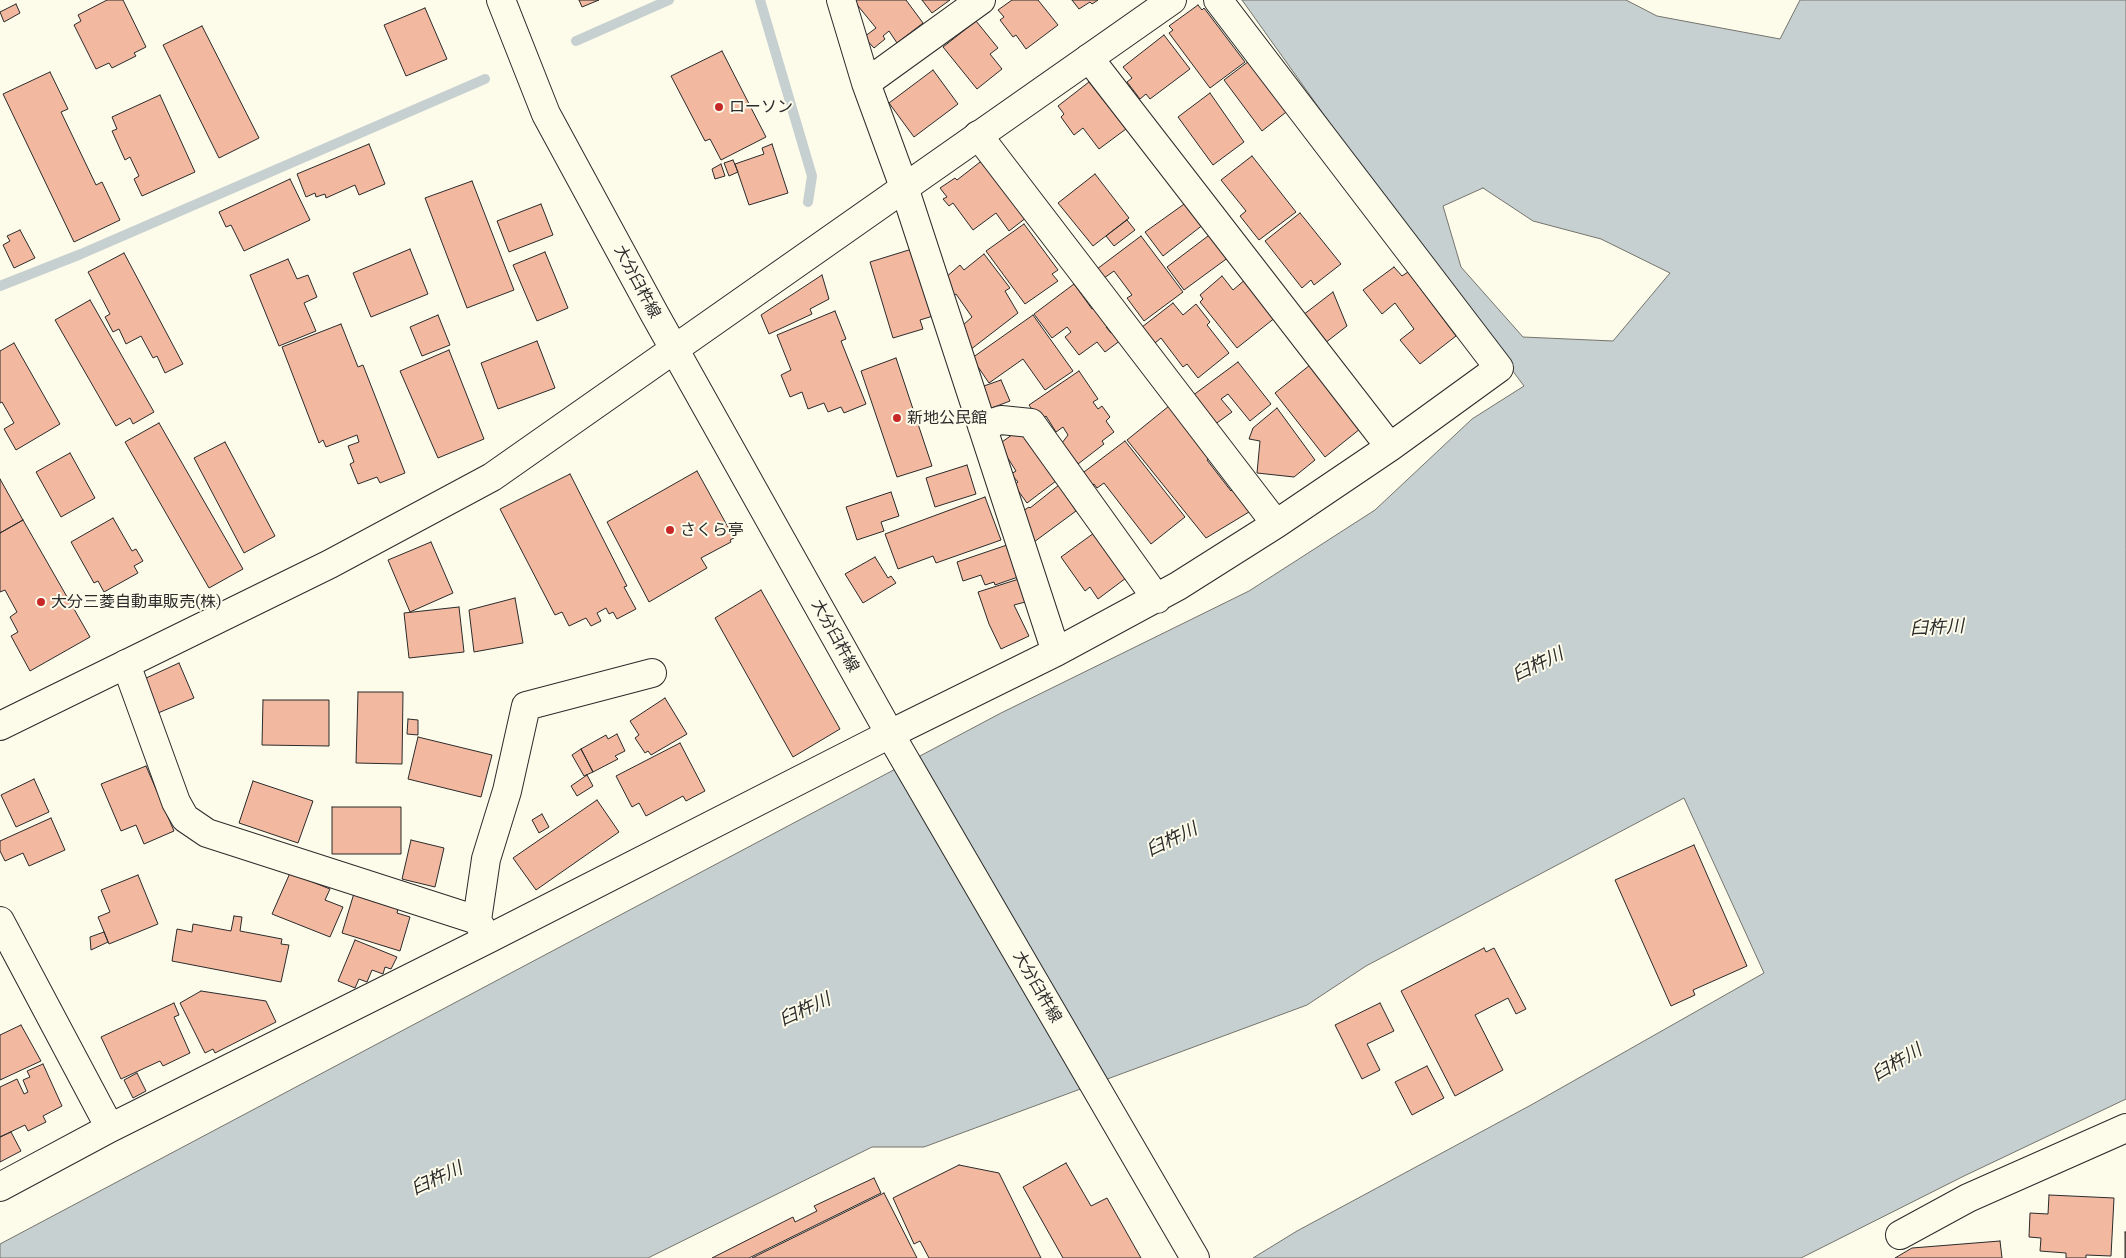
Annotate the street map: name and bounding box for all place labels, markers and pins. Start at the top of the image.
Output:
place label: ローソン [729,97,793,117]
marker: ローソン [713,101,725,113]
place label: 新地公民館 [907,408,987,428]
marker: 新地公民館 [891,412,903,424]
place label: さくら亭 [680,520,744,540]
marker: さくら亭 [664,524,676,536]
place label: 大分三菱自動車販売(株) [51,592,222,612]
marker: 大分三菱自動車販売(株) [35,596,47,608]

